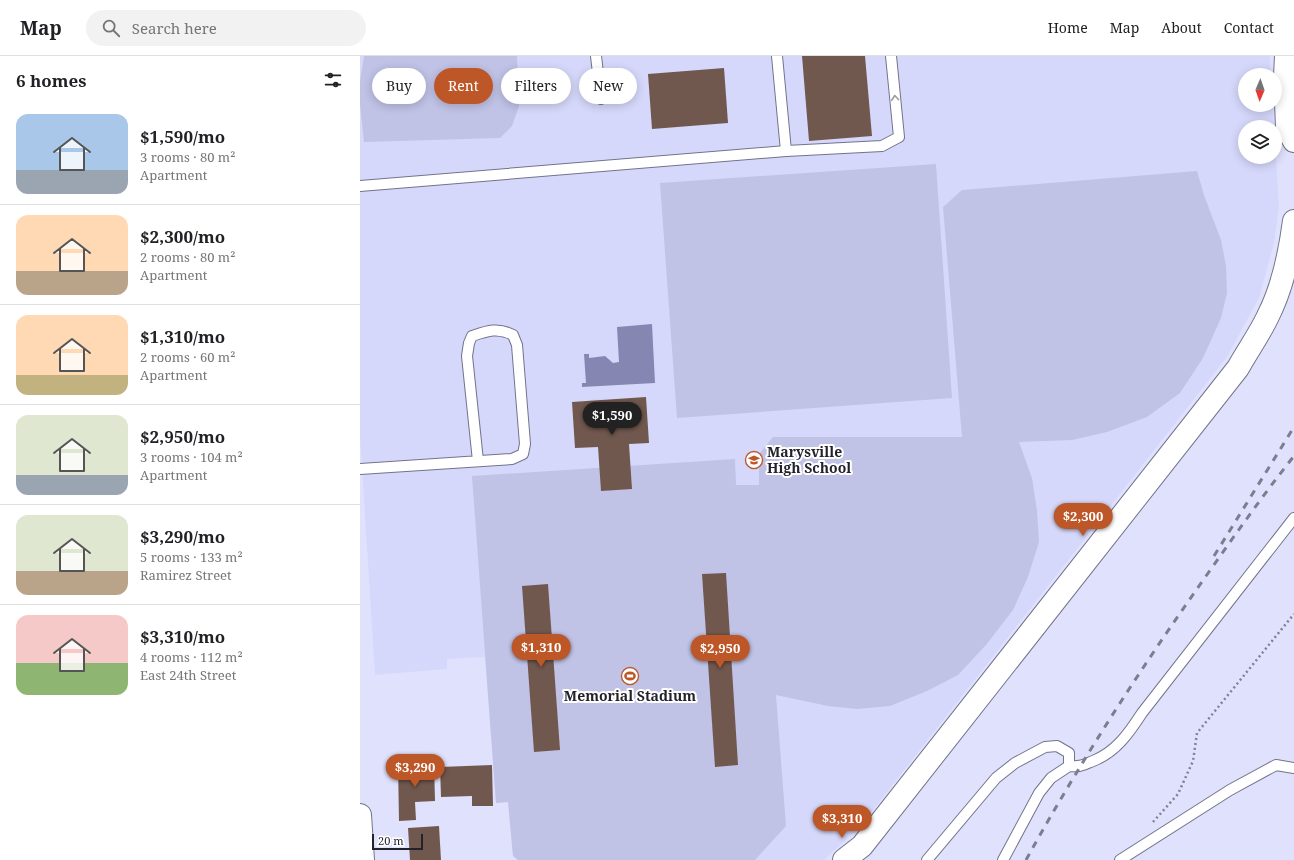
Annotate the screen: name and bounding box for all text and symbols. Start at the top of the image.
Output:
search box [86,10,366,46]
text: Map [20,15,62,41]
icon: search [100,17,122,39]
text: Search here [132,18,217,38]
text: Home [1048,18,1088,37]
text: Map [1110,18,1139,37]
text: About [1161,18,1202,37]
text: Contact [1224,18,1274,37]
chip: Buy [372,68,426,104]
chip: Rent [434,68,493,104]
chip: Filters [501,68,571,104]
chip: New [579,68,637,104]
north arrow [1238,68,1282,112]
map controls [1238,68,1282,164]
text: 6 homes [16,69,86,92]
icon: filters [322,69,344,91]
one-way arrow [891,95,900,101]
button: layers [1238,120,1282,164]
text: $1,590/mo [140,125,225,148]
icon: home [48,130,96,178]
text: 3 rooms · 80 m² [140,148,235,166]
text: Apartment [140,166,207,184]
text: $2,300/mo [140,225,225,248]
icon: home [48,231,96,279]
text: 2 rooms · 80 m² [140,248,235,266]
text: Apartment [140,266,207,284]
text: $1,310/mo [140,325,225,348]
icon: home [48,331,96,379]
text: 2 rooms · 60 m² [140,348,235,366]
text: Apartment [140,366,207,384]
pin: $1,590 [579,402,645,436]
text: $1,590 [592,406,632,424]
text: $2,950/mo [140,425,225,448]
icon: home [48,431,96,479]
place label: Marysville High School [767,442,851,477]
text: 3 rooms · 104 m² [140,448,243,466]
school or university icon: Marysville High School [744,450,764,470]
text: Apartment [140,466,207,484]
pin: $2,300 [1050,503,1116,537]
text: $2,300 [1063,507,1103,525]
text: $3,290/mo [140,525,225,548]
icon: home [48,531,96,579]
text: 5 rooms · 133 m² [140,548,243,566]
text: Ramirez Street [140,566,232,584]
text: $3,310/mo [140,625,225,648]
icon: home [48,631,96,679]
pin: $1,310 [508,634,574,668]
pin: $2,950 [687,635,753,669]
text: $1,310 [521,638,561,656]
text: $2,950 [700,639,740,657]
text: 4 rooms · 112 m² [140,648,243,666]
text: East 24th Street [140,666,236,684]
sports icon: Memorial Stadium [620,666,640,686]
place label: Memorial Stadium [564,686,696,705]
pin: $3,290 [382,754,448,788]
text: $3,290 [395,758,435,776]
pin: $3,310 [809,805,875,839]
text: $3,310 [822,809,862,827]
scale bar [372,832,423,851]
text: 20 m [378,833,404,848]

